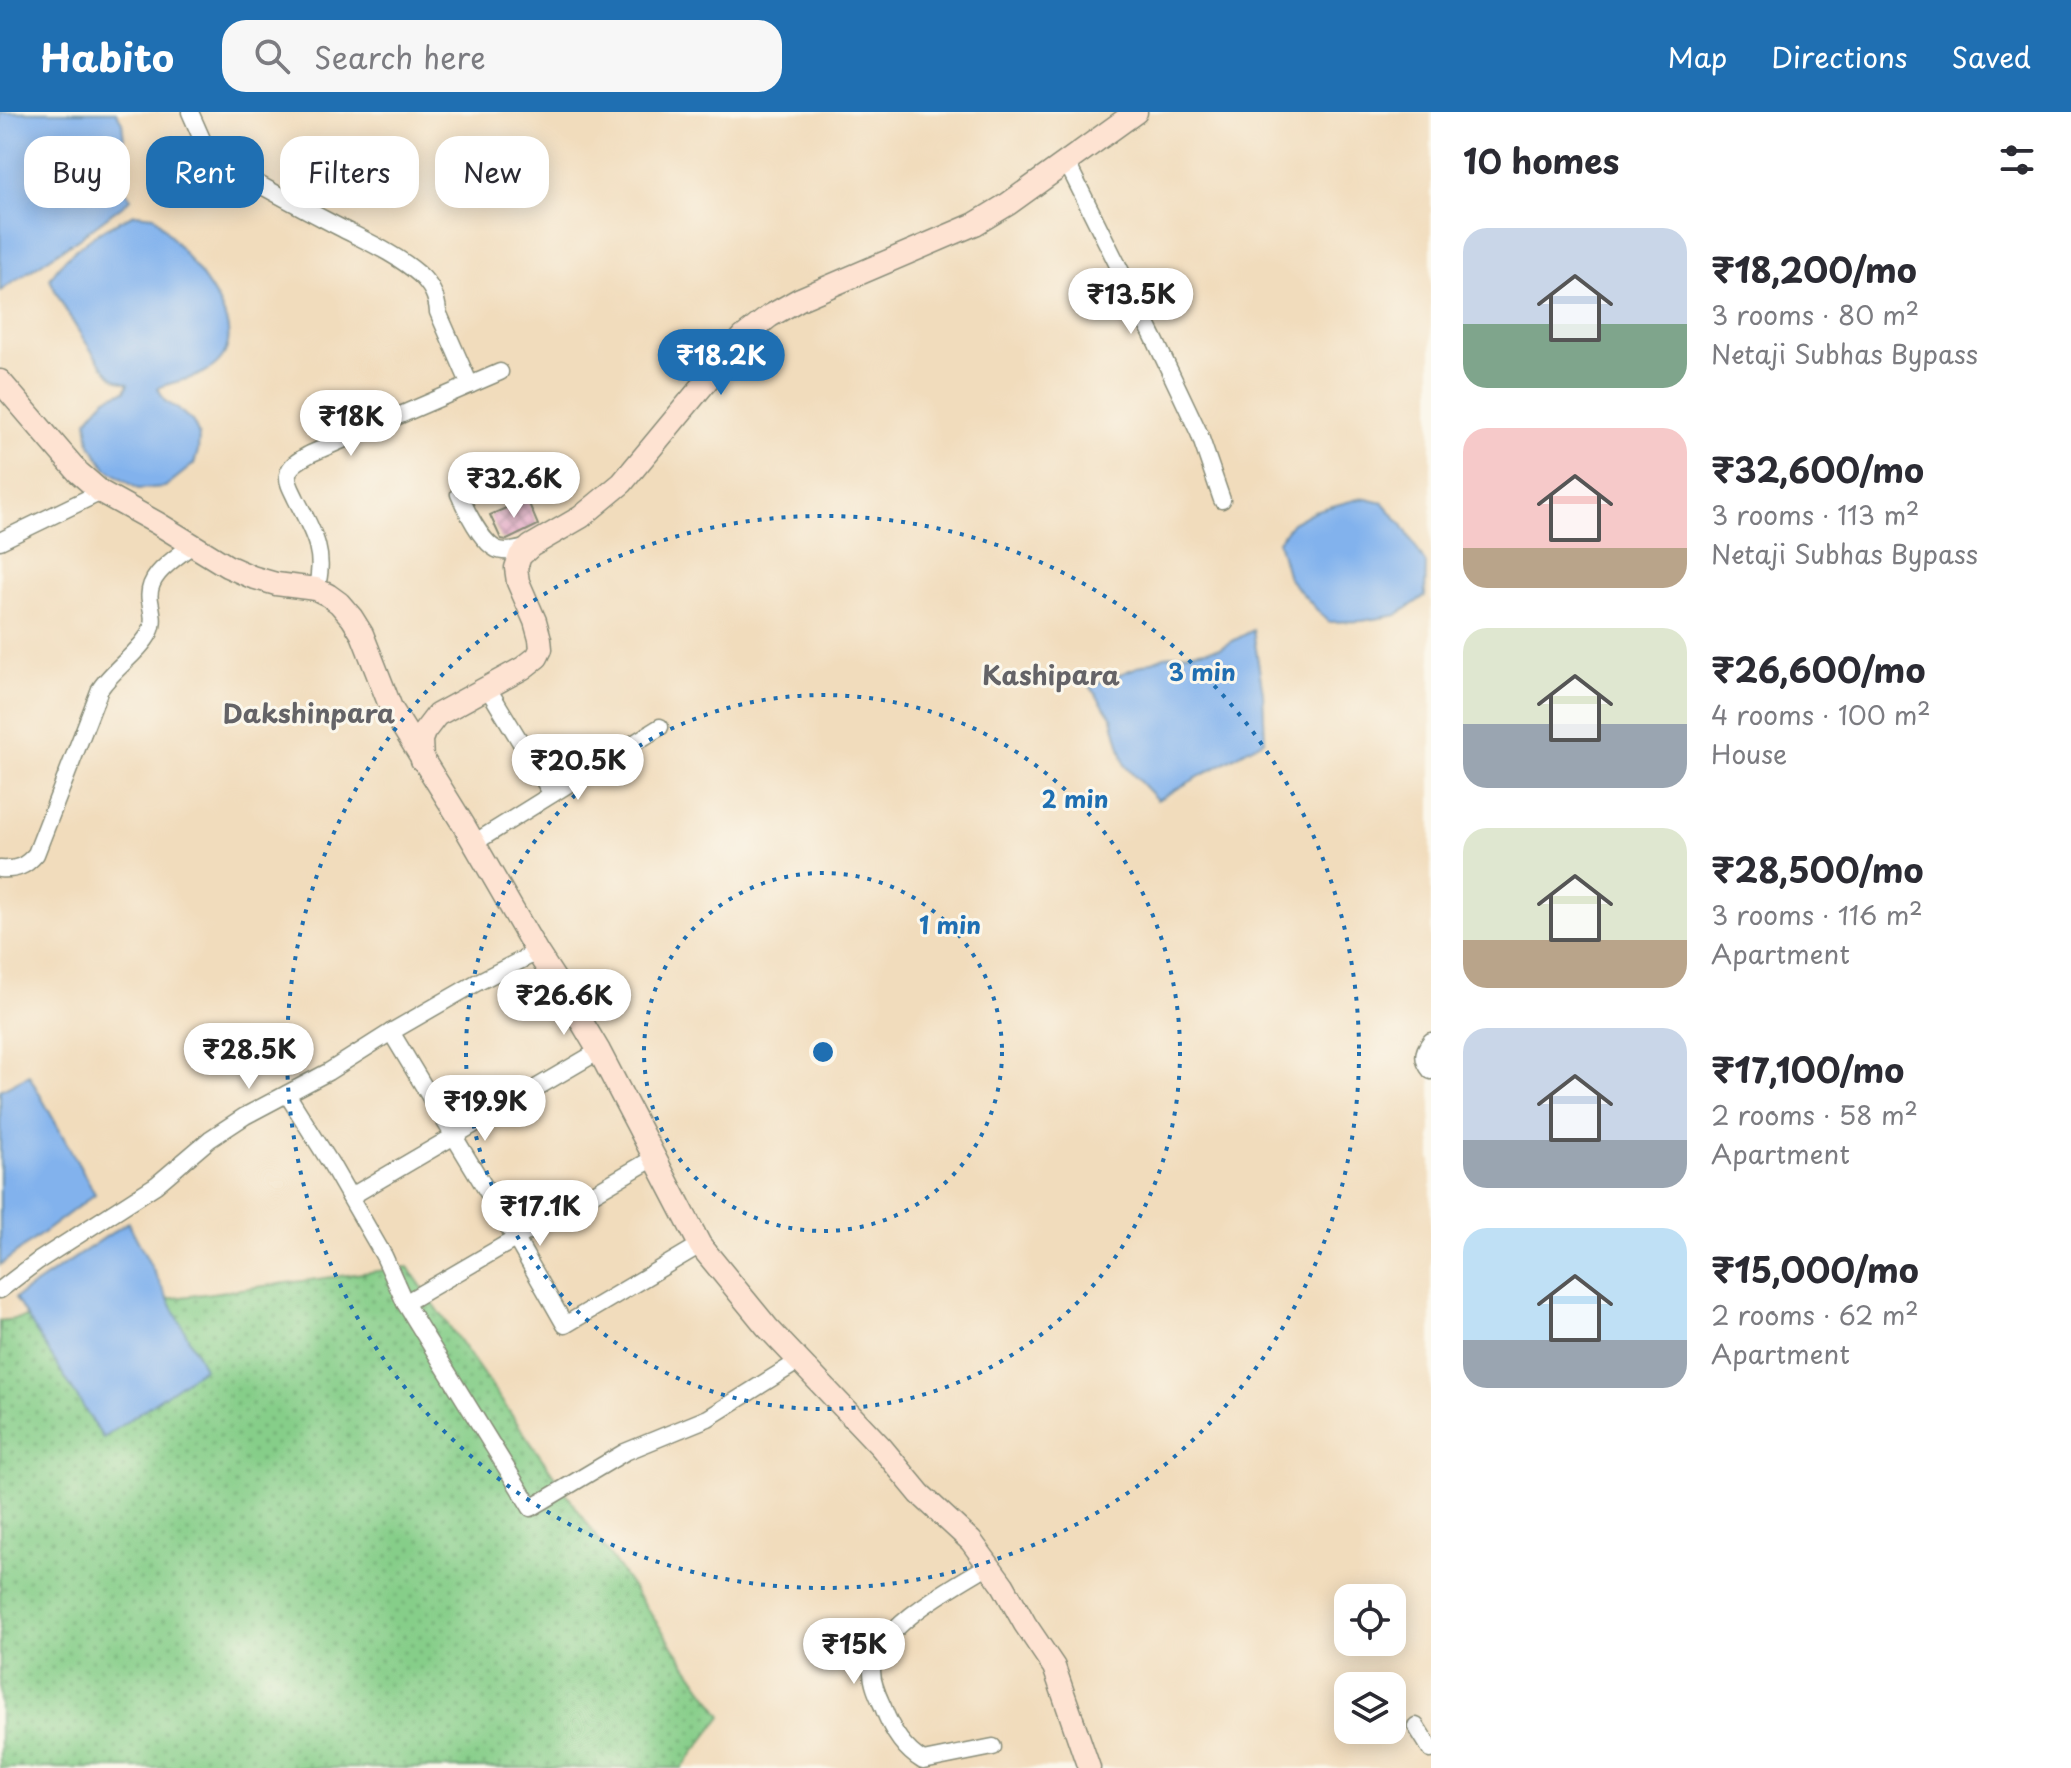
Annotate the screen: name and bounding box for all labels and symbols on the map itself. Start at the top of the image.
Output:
pin: ₹13.5K [1066,268,1196,336]
pin: ₹18.2K [656,329,786,397]
pin: ₹18K [304,390,398,458]
pin: ₹32.6K [449,452,579,520]
text: 3 min [1168,653,1236,689]
district label: Kashipara [982,655,1120,694]
district label: Dakshinpara [223,693,395,732]
pin: ₹20.5K [513,734,643,802]
text: 2 min [1041,780,1109,816]
text: 1 min [919,906,981,942]
pin: ₹26.6K [499,969,629,1037]
pin: ₹28.5K [184,1023,314,1091]
centre of rings [809,1038,837,1066]
pin: ₹19.9K [420,1075,550,1143]
pin: ₹17.1K [475,1180,605,1248]
pin: ₹15K [807,1618,901,1686]

